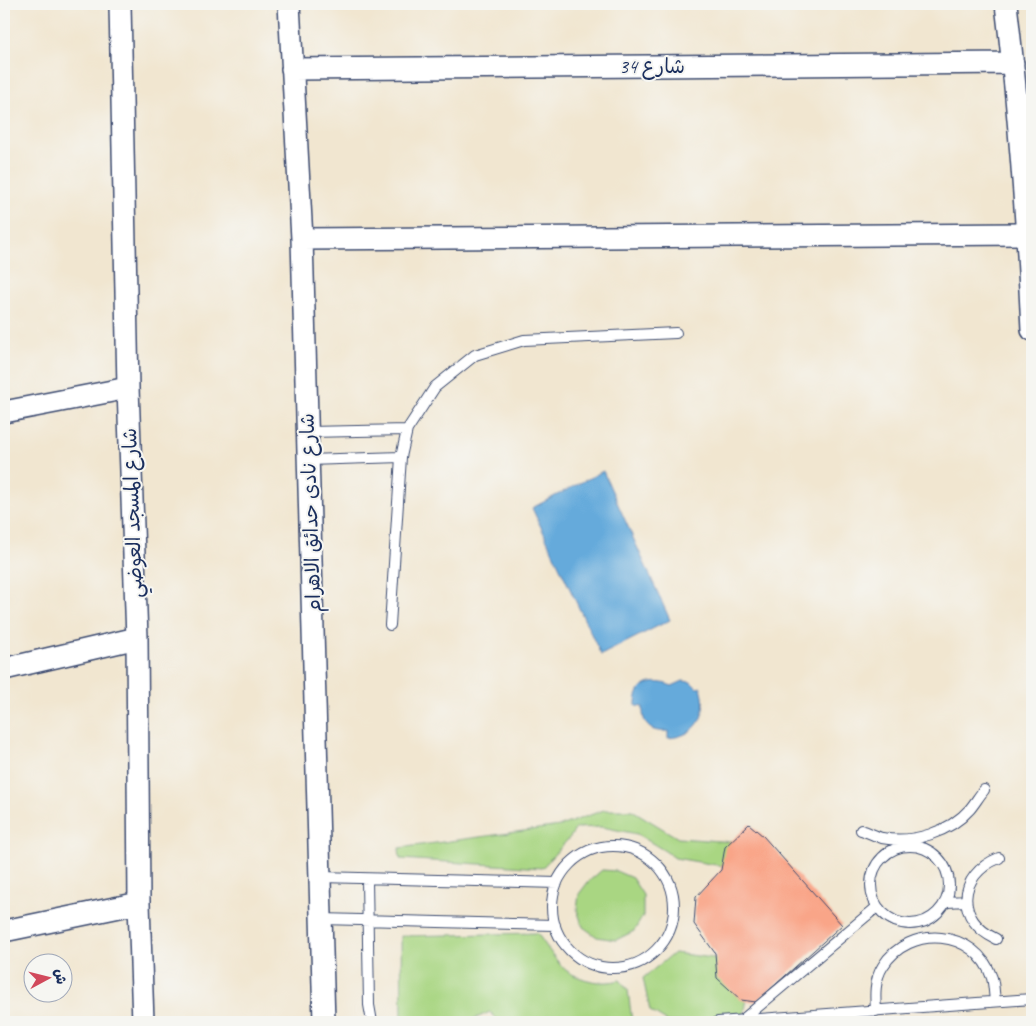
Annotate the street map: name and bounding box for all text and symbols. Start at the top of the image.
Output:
street label: شارع 34 [619,54,685,80]
street label: شارع نادى حدائق الاهرام [295,413,329,613]
street label: شارع المسجد العوضي [117,427,153,598]
north arrow [22,954,72,1004]
text: ش [51,968,70,985]

